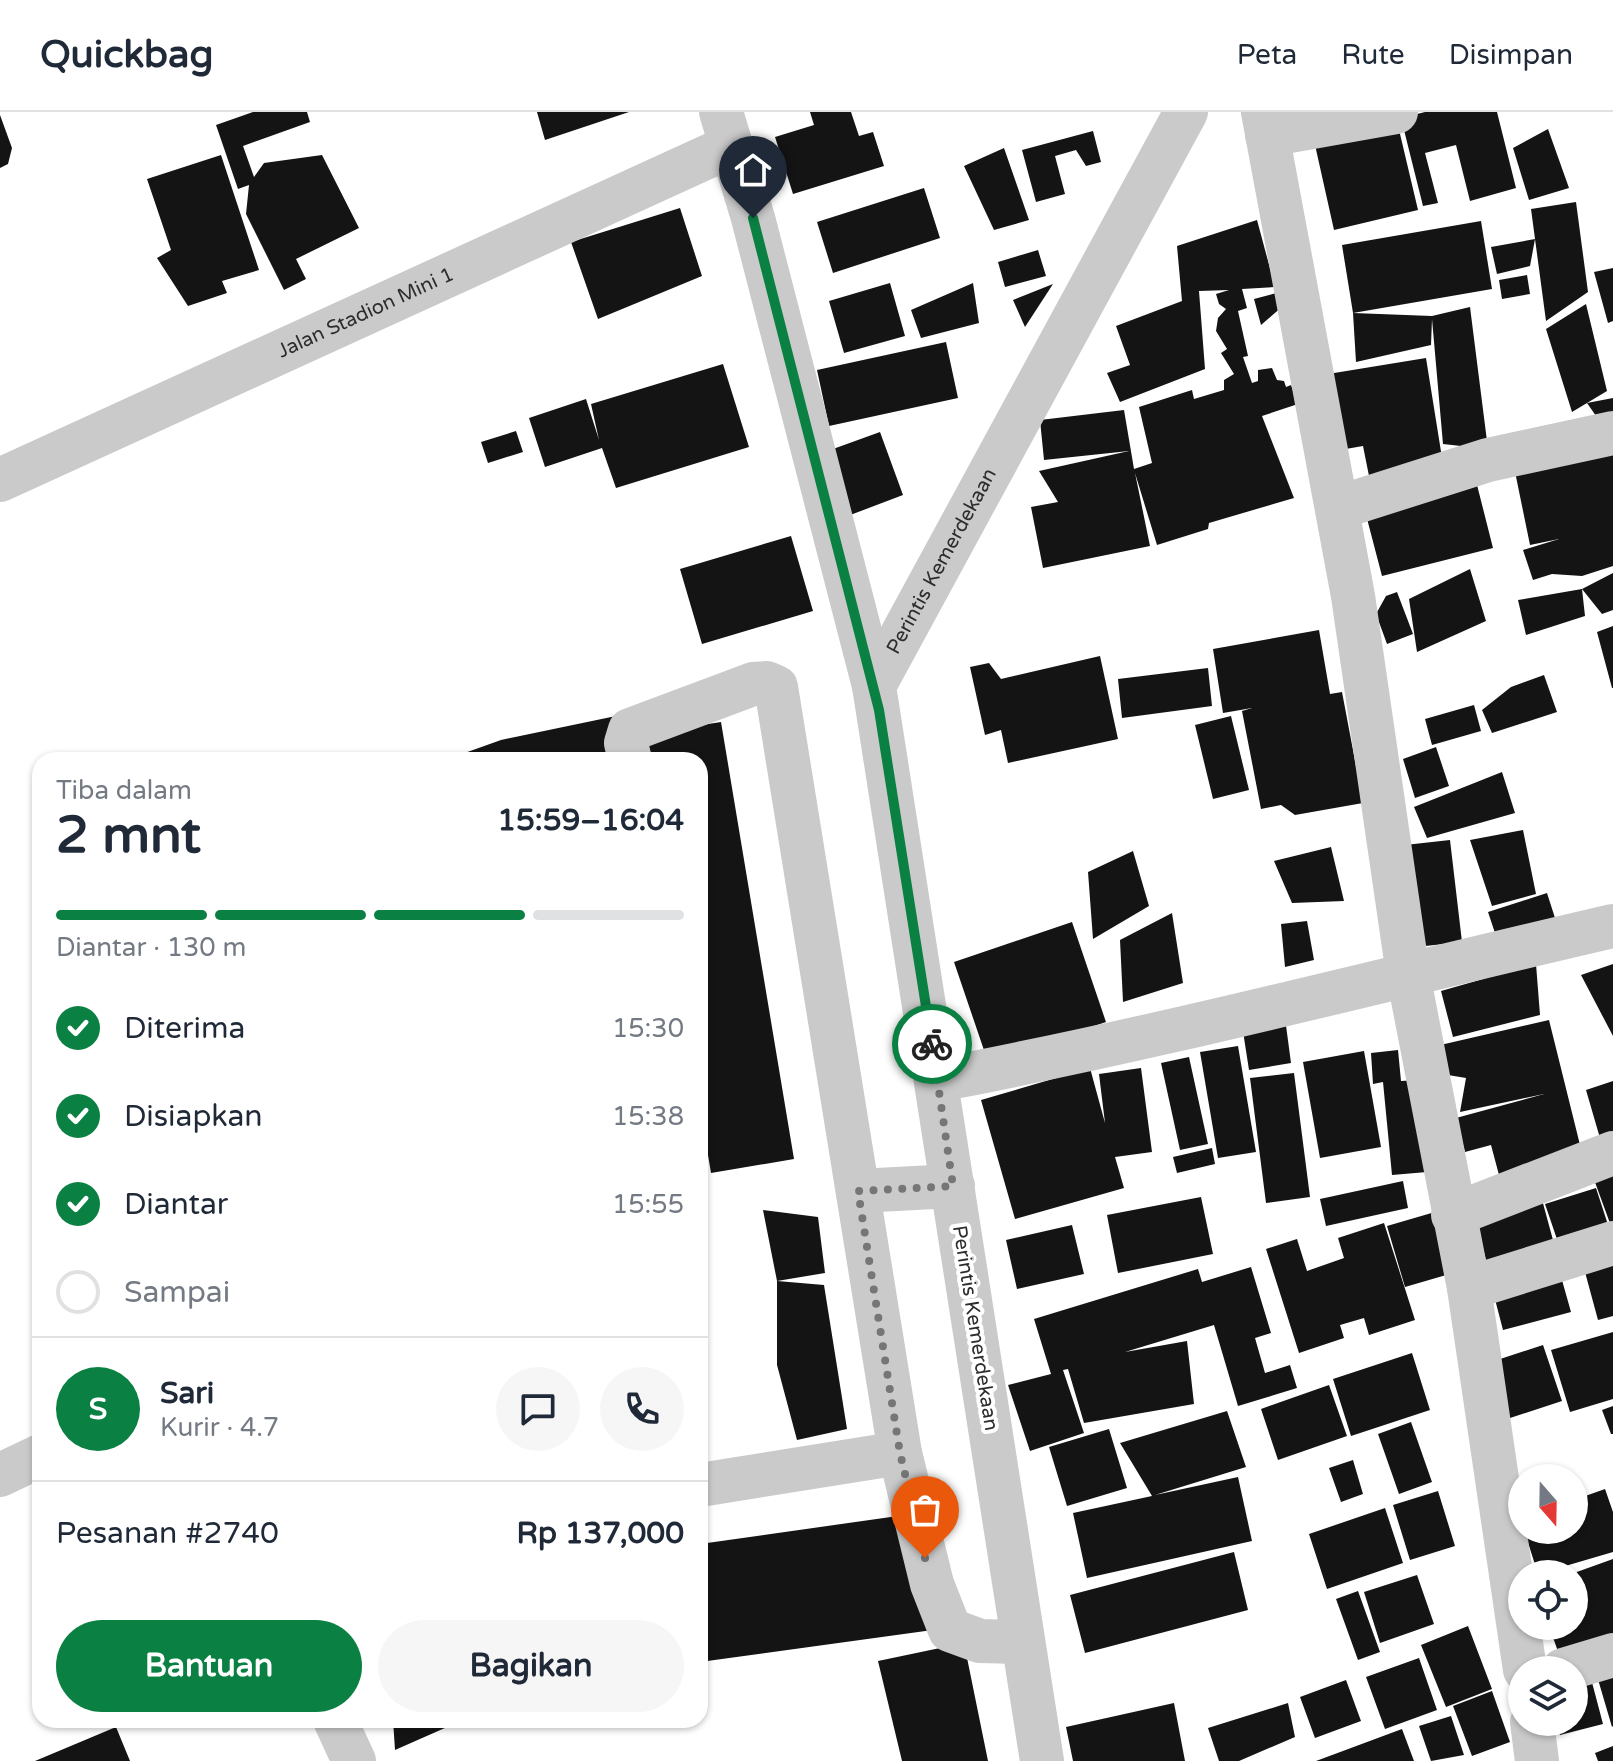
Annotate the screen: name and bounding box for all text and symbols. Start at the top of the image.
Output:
text: Quickbag [40,32,213,78]
text: Peta [1237,38,1297,72]
text: Rute [1341,38,1405,72]
text: Disimpan [1449,38,1573,72]
pin [719,136,787,218]
icon: home [731,148,775,192]
street label: Jalan Stadion Mini 1 [274,262,458,364]
street label: Perintis Kemerdekaan [882,464,1002,658]
text: Tiba dalam [56,775,192,806]
text: 15:59–16:04 [497,802,684,839]
text: 2 mnt [56,804,201,867]
text: Diantar · 130 m [56,932,246,963]
courier [892,1004,972,1084]
icon: check [56,1006,100,1050]
text: Diterima [124,1010,245,1047]
text: 15:30 [612,1013,684,1044]
icon: bike [910,1022,954,1066]
icon: check [56,1094,100,1138]
text: Disiapkan [124,1098,263,1135]
text: 15:38 [612,1101,684,1132]
icon: check [56,1182,100,1226]
text: Diantar [124,1186,228,1223]
text: 15:55 [612,1189,684,1220]
street label: Perintis Kemerdekaan [947,1224,1003,1432]
text: Sampai [124,1274,230,1311]
button: chat [496,1367,580,1451]
button: phone [600,1367,684,1451]
text: Sari [160,1375,214,1412]
text: S [89,1391,107,1428]
text: Kurir · 4.7 [160,1412,279,1443]
north arrow [1508,1464,1588,1544]
map controls [1508,1464,1588,1736]
pin [891,1476,959,1558]
icon: bag [903,1488,947,1532]
text: Pesanan #2740 [56,1515,279,1552]
text: Rp 137,000 [517,1515,684,1552]
button: locate [1508,1560,1588,1640]
button: Bantuan [56,1620,362,1712]
button: Bagikan [378,1620,684,1712]
button: layers [1508,1656,1588,1736]

